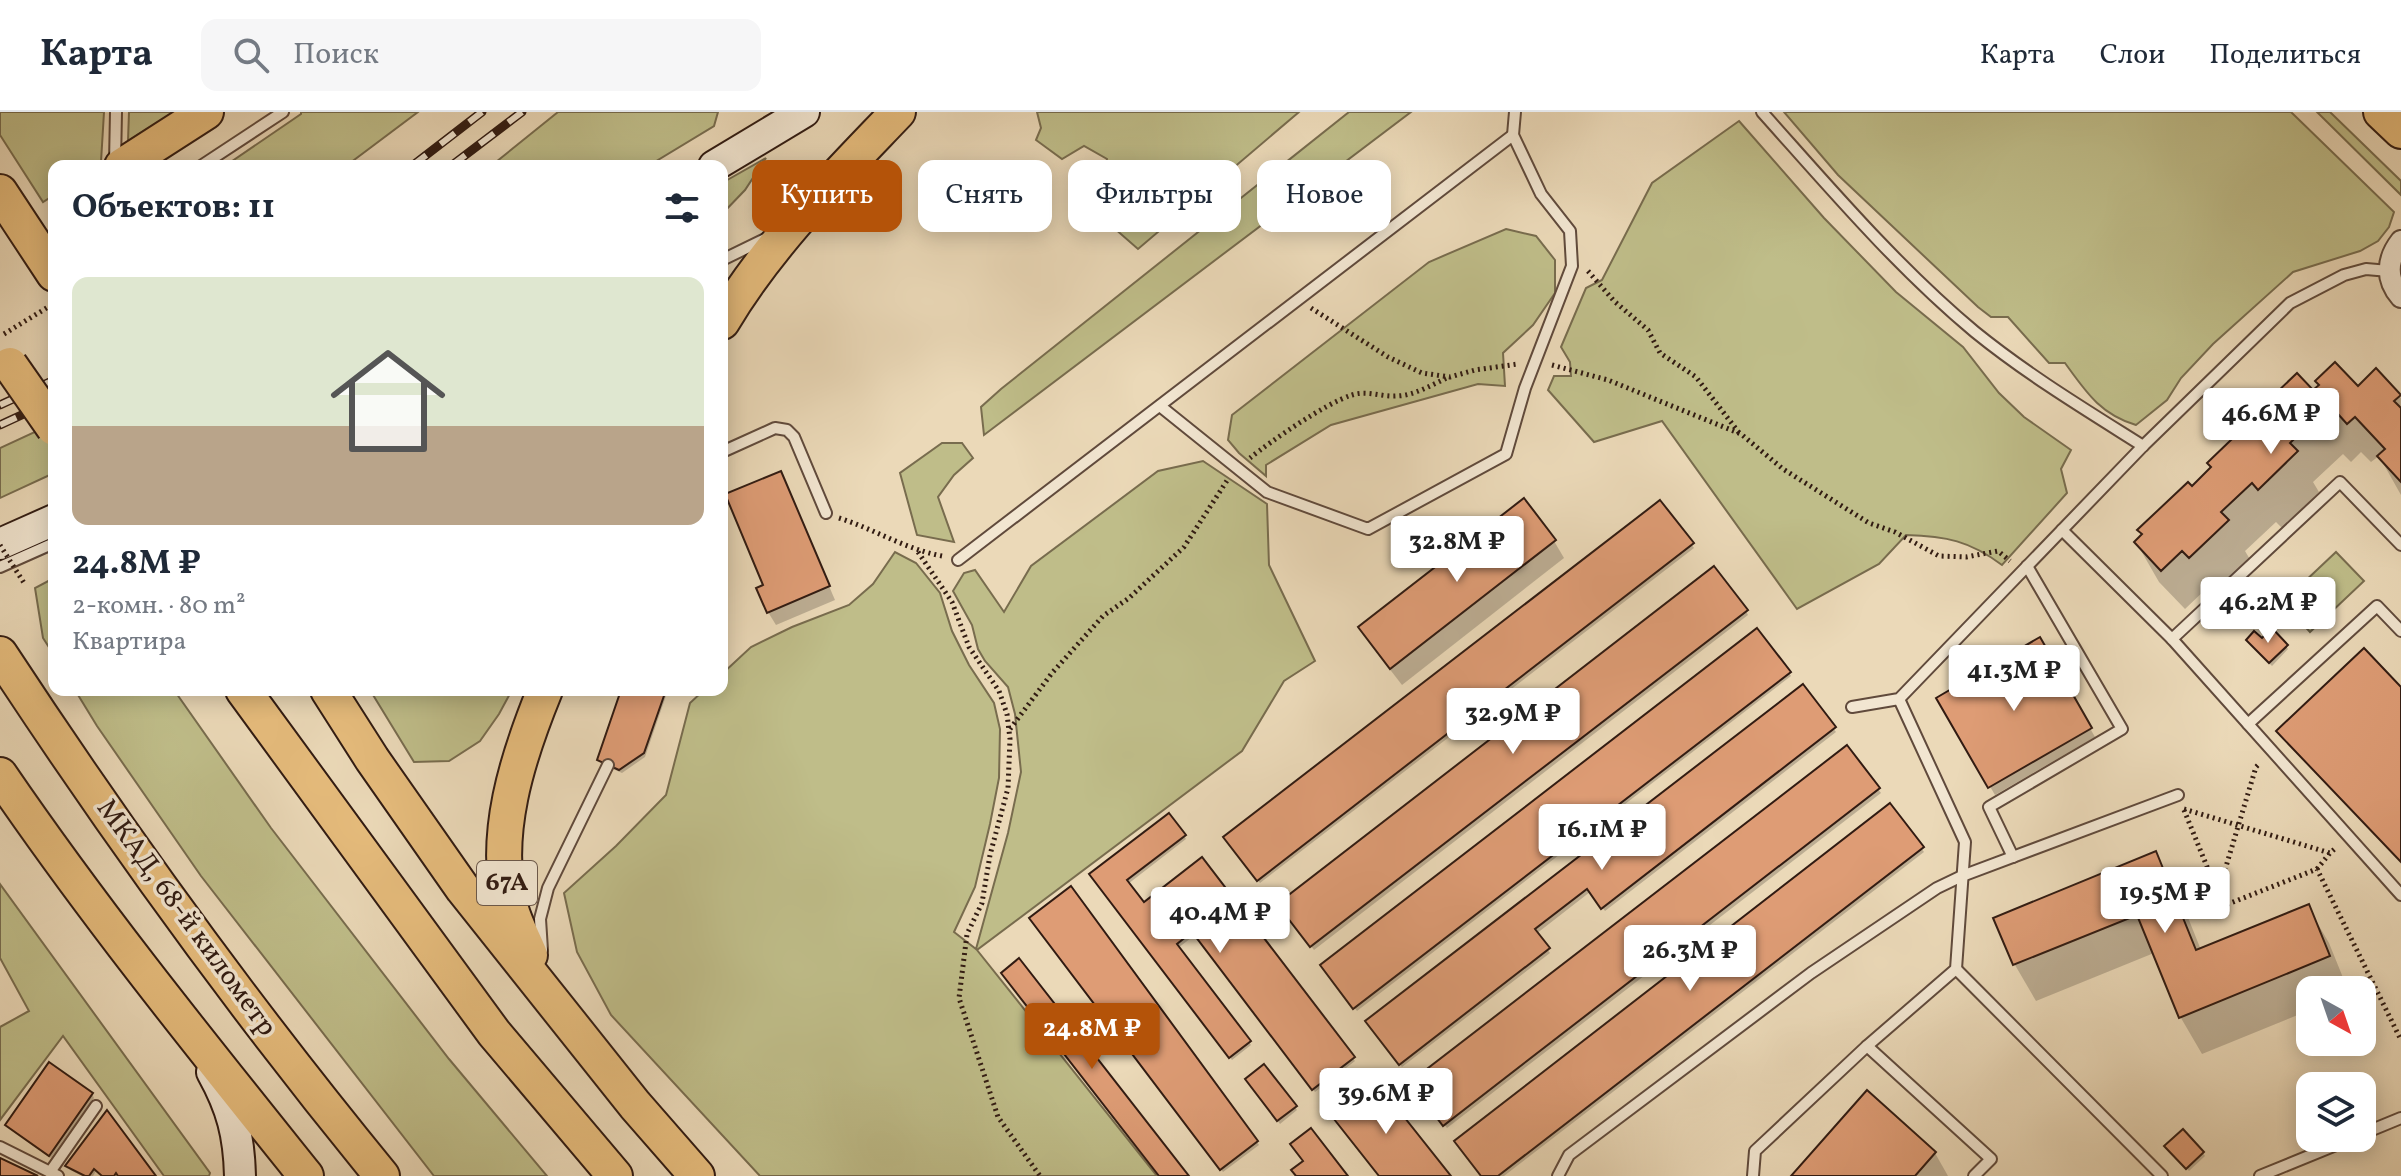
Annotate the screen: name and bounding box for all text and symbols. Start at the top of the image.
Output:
search box [201,19,761,91]
text: Карта [40,29,153,82]
icon: search [229,33,273,77]
text: Поиск [293,34,379,76]
text: Карта [1980,36,2056,75]
text: Слои [2100,36,2165,75]
text: Поделиться [2209,36,2361,75]
chip: Купить [752,160,902,232]
chip: Снять [918,160,1052,232]
chip: Фильтры [1068,160,1241,232]
chip: Новое [1257,160,1391,232]
text: Объектов: 11 [72,185,275,232]
icon: filters [660,186,704,230]
icon: home [316,329,460,473]
pin: 46.6M ₽ [2197,388,2345,456]
text: 46.6M ₽ [2221,396,2321,432]
pin: 32.8M ₽ [1383,516,1531,584]
text: 32.8M ₽ [1409,524,1505,560]
text: 24.8M ₽ [72,541,201,588]
pin: 46.2M ₽ [2194,577,2342,645]
text: 46.2M ₽ [2219,585,2317,621]
text: 2-комн. · 80 m² [72,588,246,624]
text: Квартира [72,624,186,660]
pin: 41.3M ₽ [1940,645,2088,713]
text: 41.3M ₽ [1967,653,2061,689]
pin: 32.9M ₽ [1439,688,1587,756]
text: 32.9M ₽ [1465,696,1561,732]
street label: МКАД, 68-й километр [87,791,285,1045]
pin: 16.1M ₽ [1528,804,1676,872]
text: 16.1M ₽ [1557,812,1647,848]
road number: 67A [477,861,537,905]
pin: 19.5M ₽ [2091,867,2239,935]
text: 19.5M ₽ [2119,875,2211,911]
pin: 40.4M ₽ [1146,887,1294,955]
text: 40.4M ₽ [1169,895,1271,931]
pin: 26.3M ₽ [1616,925,1764,993]
text: 26.3M ₽ [1642,933,1738,969]
north arrow [2296,976,2376,1056]
map controls [2296,976,2376,1152]
pin: 24.8M ₽ [1018,1003,1166,1071]
text: 24.8M ₽ [1043,1011,1141,1047]
pin: 39.6M ₽ [1312,1068,1460,1136]
button: layers [2296,1072,2376,1152]
text: 39.6M ₽ [1337,1076,1435,1112]

